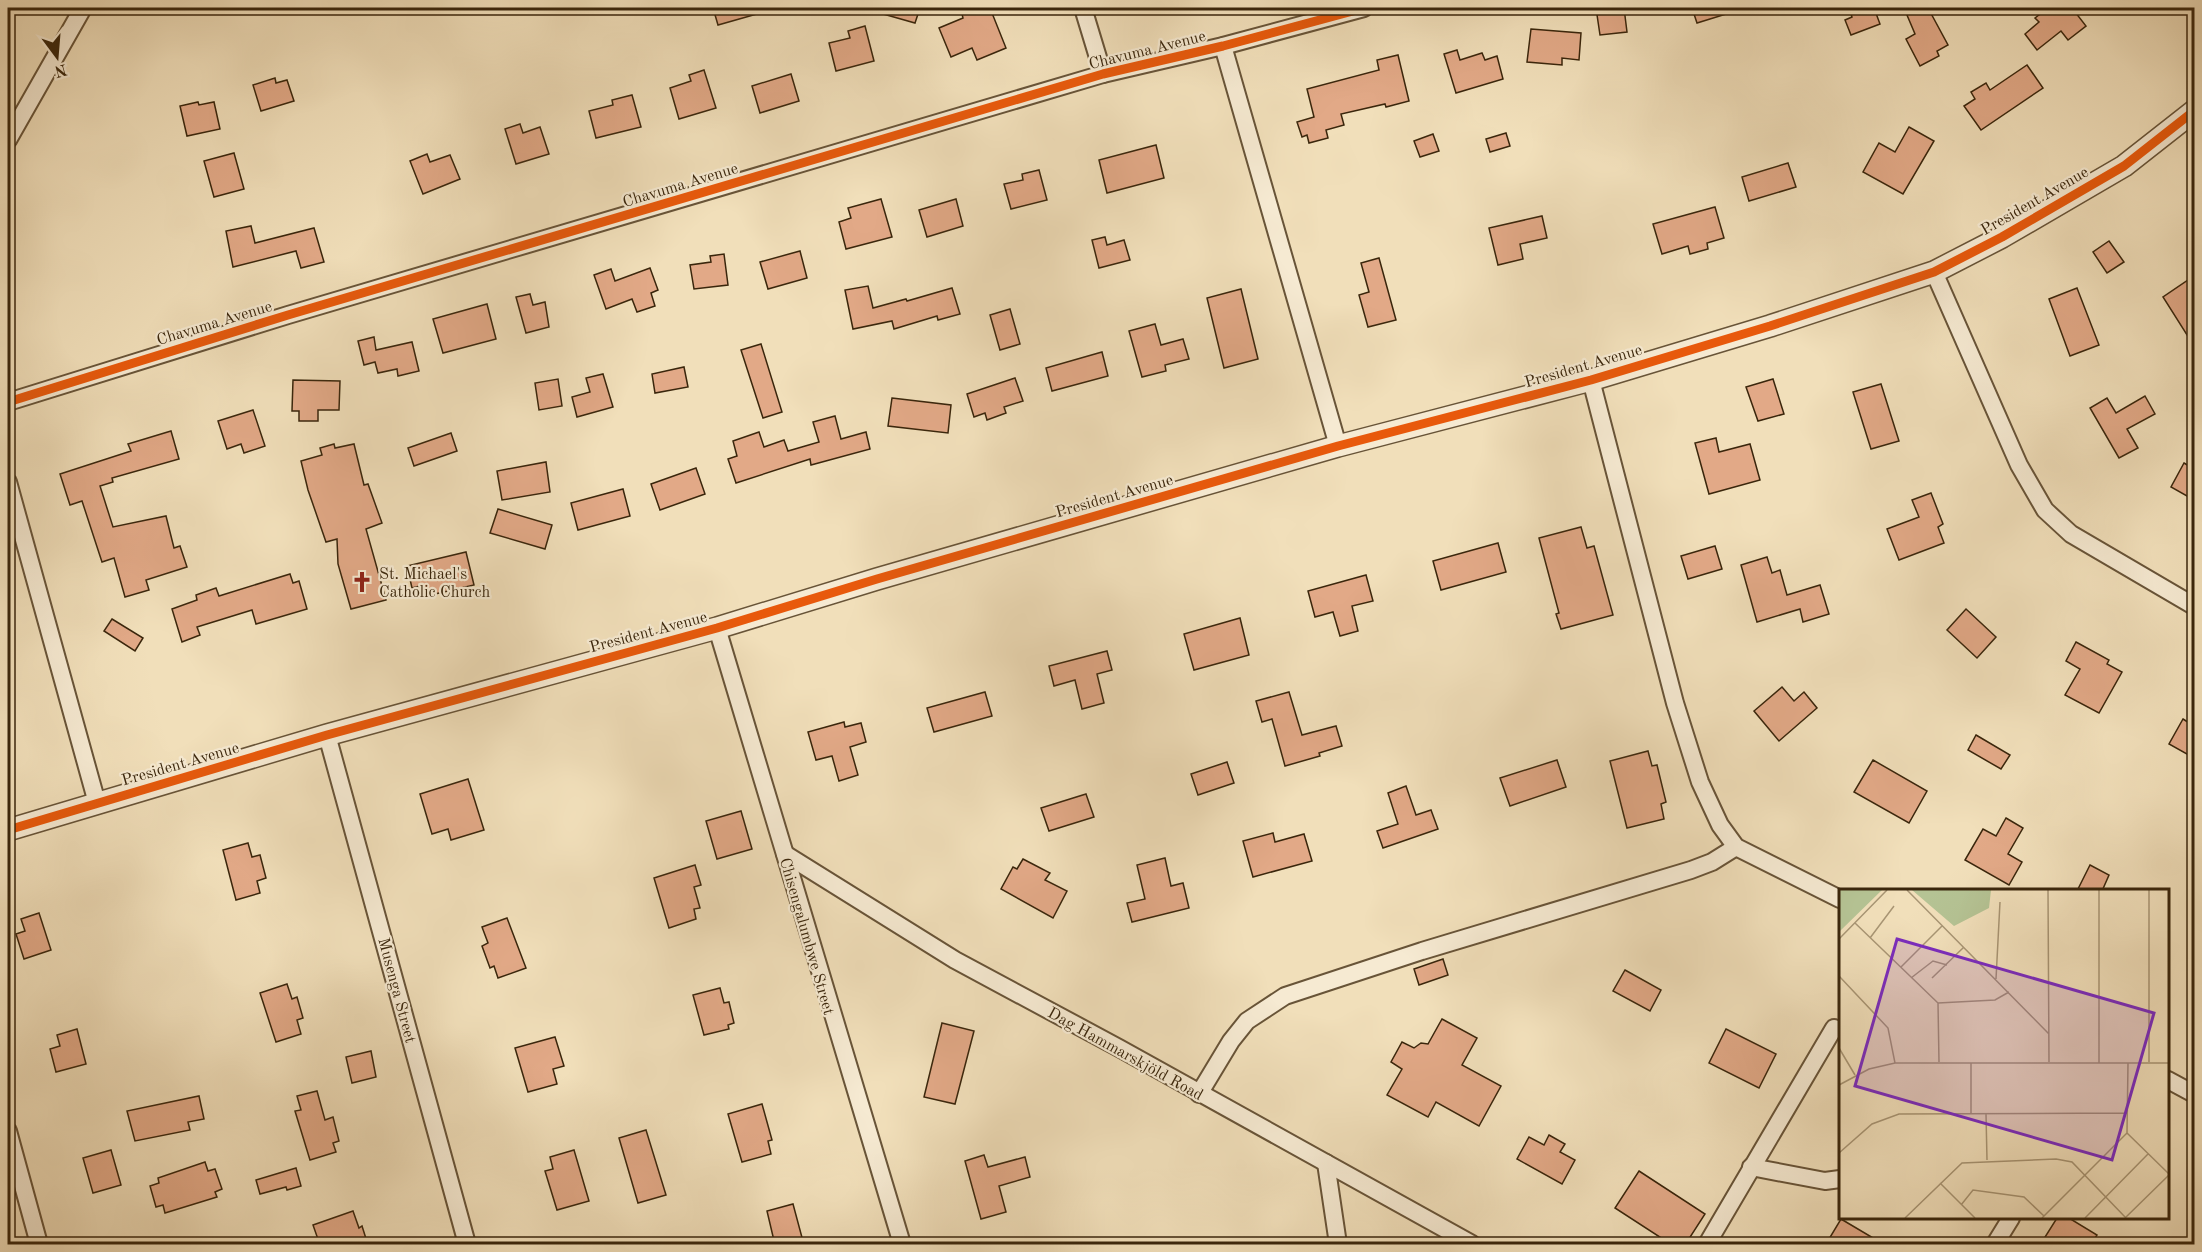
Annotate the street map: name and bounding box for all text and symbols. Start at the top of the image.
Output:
north arrow [27,27,87,87]
street label: Chavuma Avenue [1087,29,1208,73]
text: N [52,60,69,79]
street label: Chavuma Avenue [621,161,740,211]
street label: President Avenue [1978,164,2092,239]
street label: Chavuma Avenue [155,299,274,349]
street label: President Avenue [1523,343,1644,391]
street label: President Avenue [1054,473,1175,521]
place label: St. Michael's Catholic Church [379,567,490,601]
church icon: St. Michael's Catholic Church [350,570,374,594]
street label: President Avenue [588,610,709,656]
street label: President Avenue [120,741,241,789]
street label: Chisengalumbwe Street [776,856,836,1017]
inset map [1839,889,2169,1219]
street label: Musenga Street [374,936,418,1045]
street label: Dag Hammarskjöld Road [1045,1005,1205,1104]

